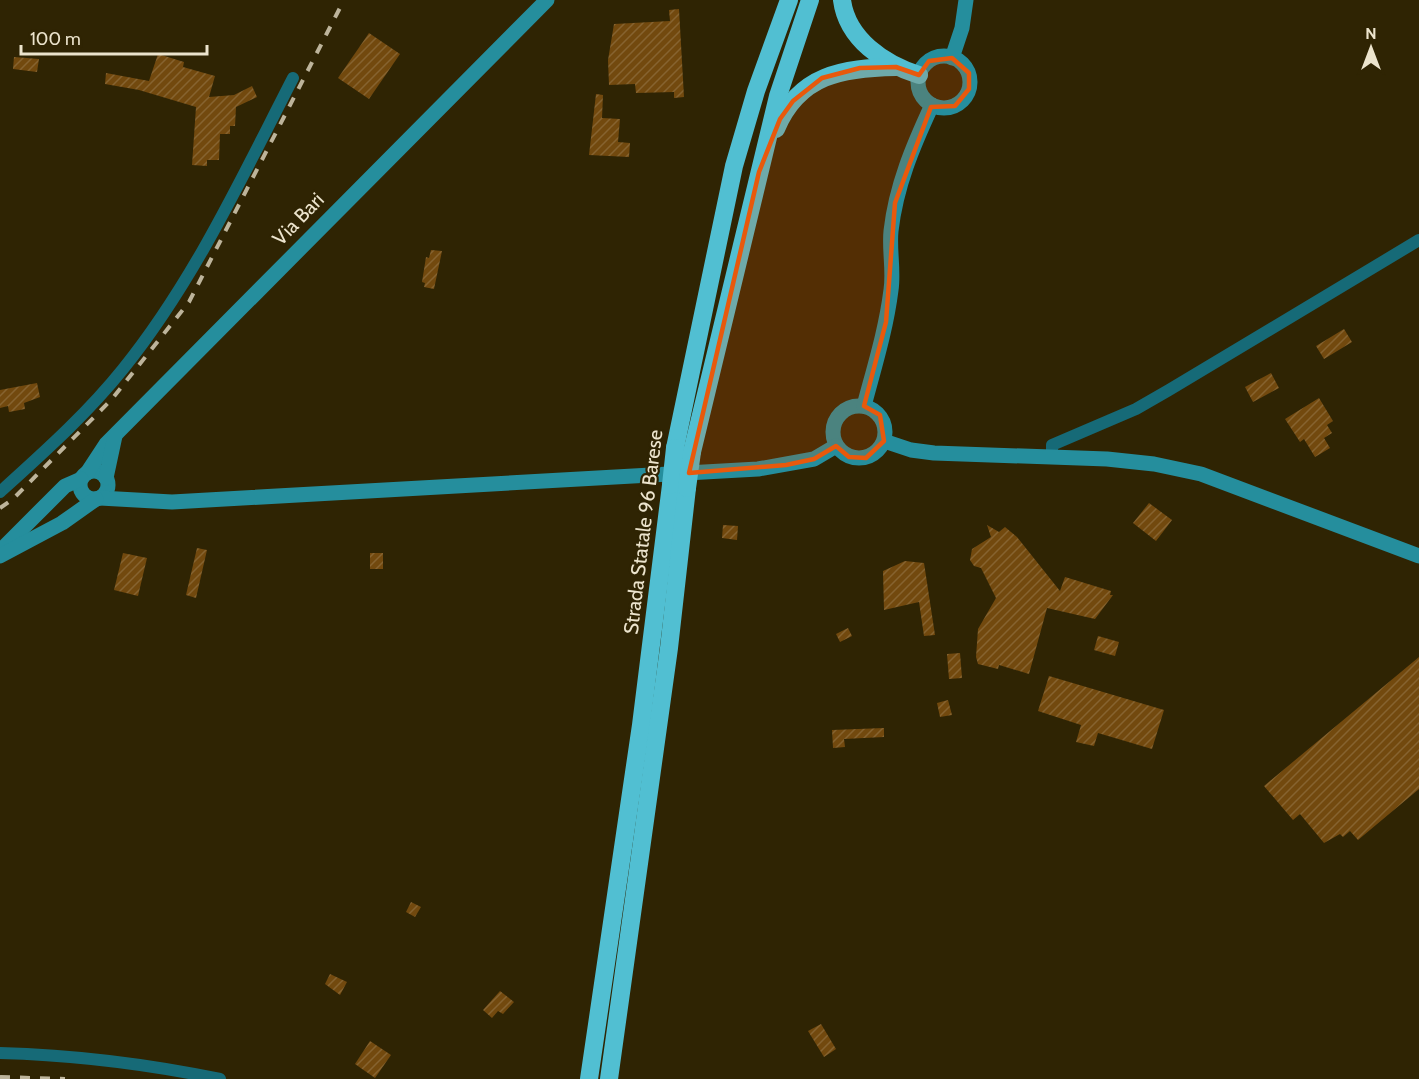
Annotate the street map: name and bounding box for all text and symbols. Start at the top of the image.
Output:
scale bar [21,18,207,56]
north arrow [1341,18,1401,78]
text: N [1365,24,1377,43]
text: 100 m [30,28,81,50]
street label: Via Bari [267,188,329,250]
street label: Strada Statale 96 Barese [619,428,667,636]

